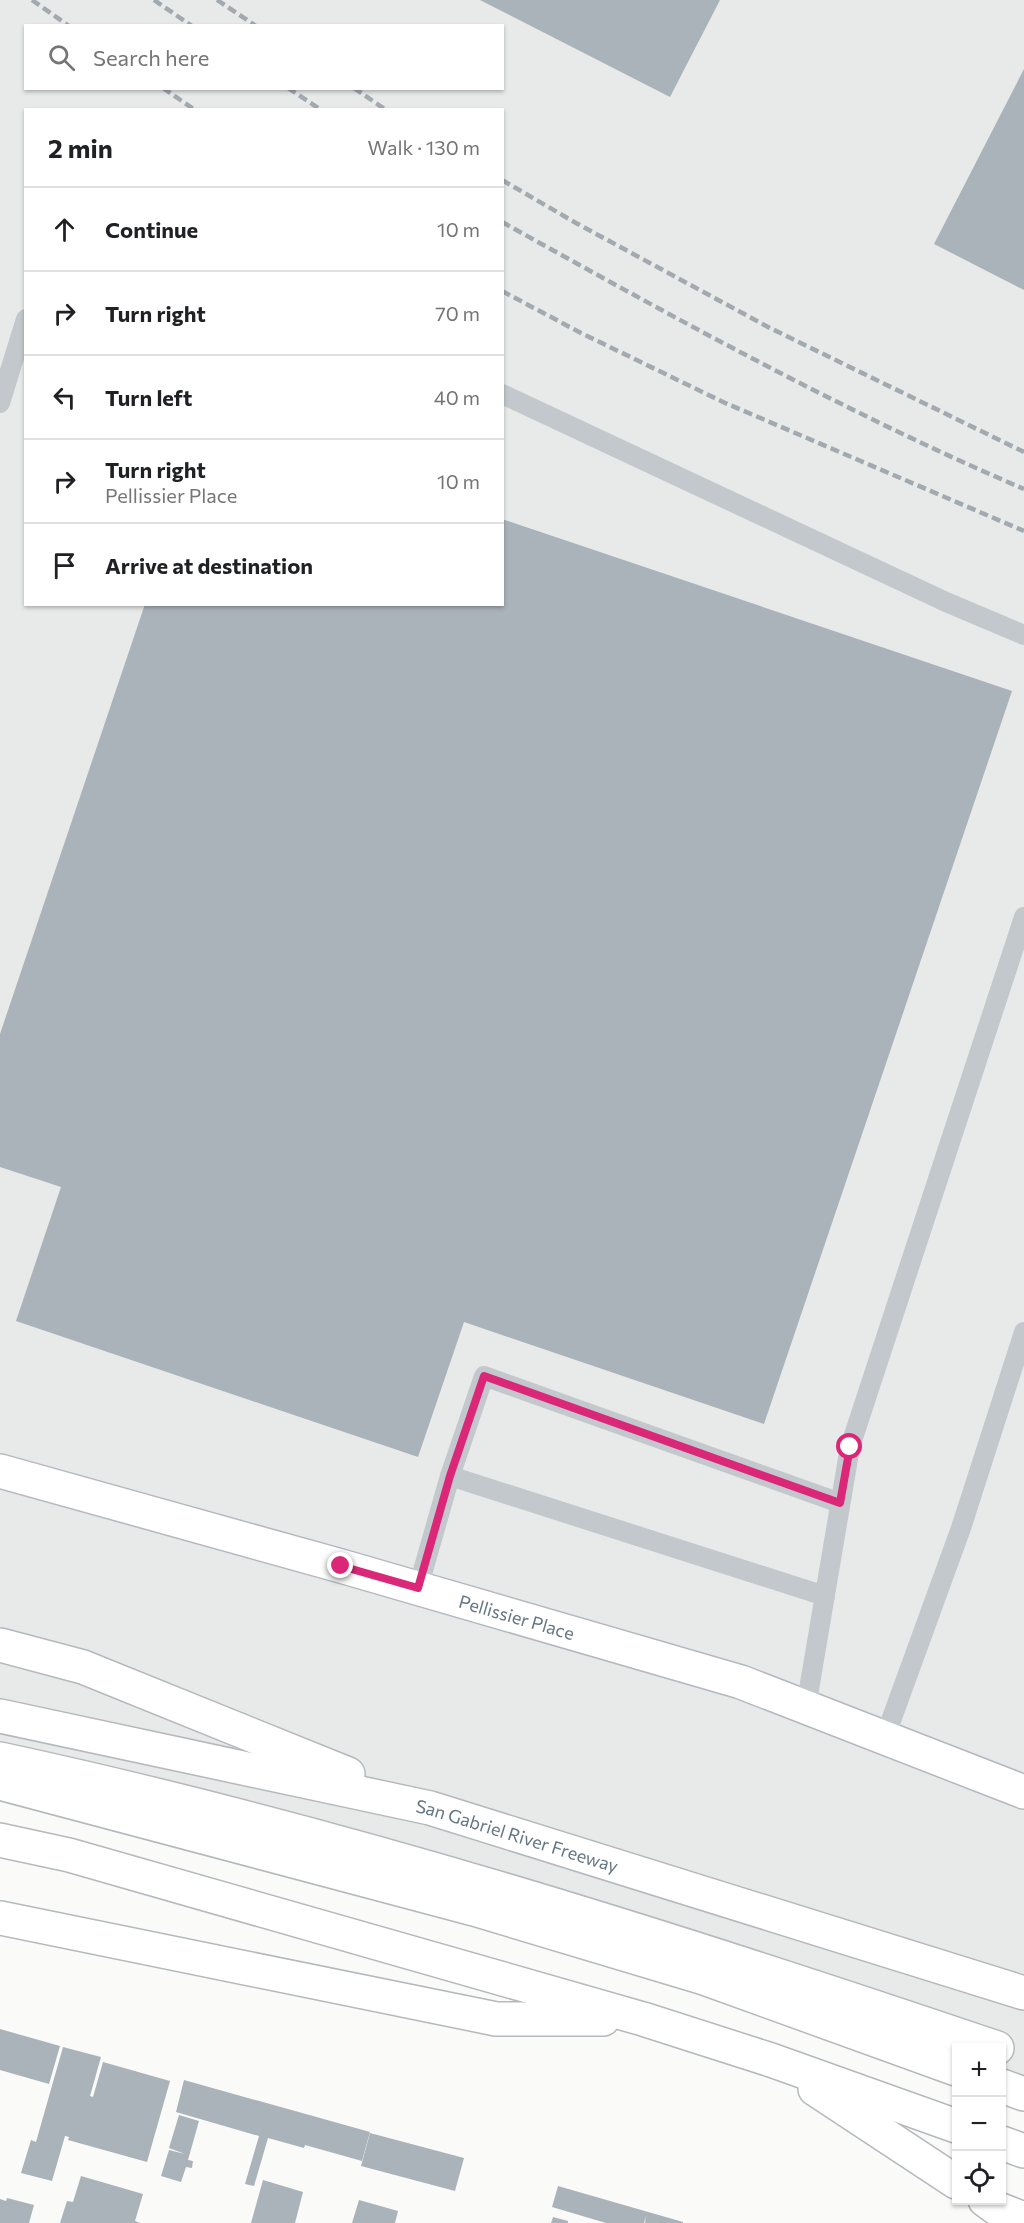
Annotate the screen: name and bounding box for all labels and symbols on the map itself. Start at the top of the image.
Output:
route start [836,1433,862,1459]
route end [327,1552,353,1578]
street label: Pellissier Place [456,1590,577,1644]
street label: San Gabriel River Freeway [414,1794,621,1877]

